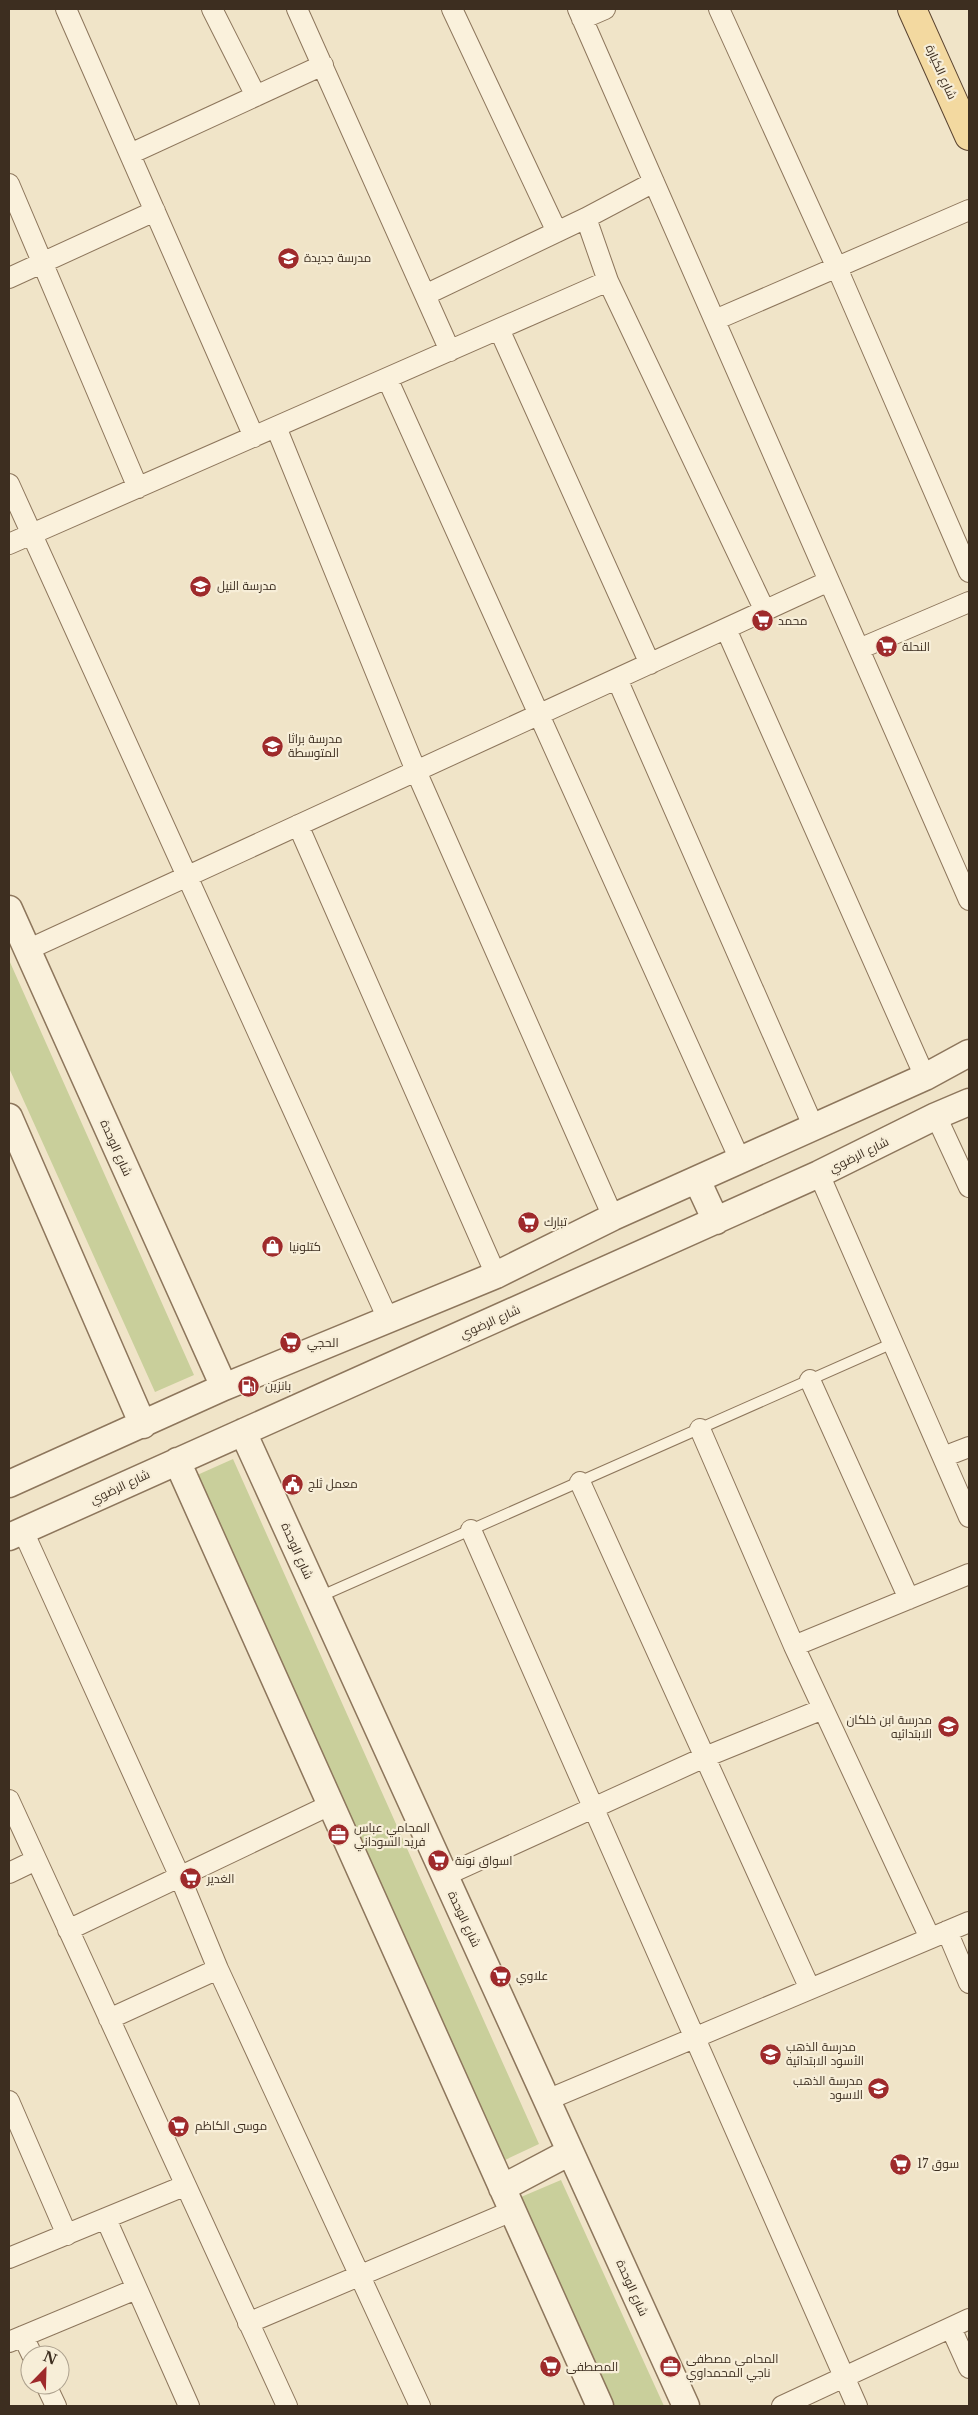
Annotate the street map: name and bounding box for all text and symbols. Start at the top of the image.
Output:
street label: شارع الكيارة [922,42,960,102]
school or university icon: مدرسة جديدة [276,246,300,270]
place label: مدرسة جديدة [304,250,371,265]
school or university icon: مدرسة النيل [189,574,213,598]
place label: مدرسة النيل [217,578,277,593]
supermarket icon: محمد [750,609,774,633]
place label: محمد [778,613,807,628]
supermarket icon: النحلة [874,635,898,659]
place label: النحلة [902,639,930,654]
place label: مدرسة براثا المتوسطة [288,731,342,760]
school or university icon: مدرسة براثا المتوسطة [260,734,284,758]
street label: شارع الوحدة [96,1117,136,1179]
street label: شارع الرضوي [827,1134,892,1178]
supermarket icon: تبارك [516,1210,540,1234]
place label: تبارك [544,1214,568,1229]
shop icon: كتلونيا [261,1235,285,1259]
place label: كتلونيا [289,1239,321,1254]
street label: شارع الرضوي [457,1302,524,1344]
supermarket icon: الحجي [279,1331,303,1355]
place label: الحجي [307,1335,339,1353]
fuel station icon: بانزين [237,1374,261,1398]
place label: بانزين [265,1378,291,1393]
street label: شارع الرضوي [87,1466,153,1510]
public building icon: معمل ثلج [280,1472,304,1496]
place label: معمل ثلج [308,1476,358,1492]
street label: شارع الوحدة [277,1520,317,1582]
place label: مدرسة ابن خلكان الابتدائيه [846,1712,932,1741]
school or university icon: مدرسة ابن خلكان الابتدائيه [936,1715,960,1739]
place label: المحامي عباس فريد السوداني [354,1820,430,1852]
office icon: المحامي عباس فريد السوداني [326,1823,350,1847]
supermarket icon: اسواق نونة [427,1849,451,1873]
place label: اسواق نونة [455,1853,512,1868]
supermarket icon: الغدير [179,1867,203,1891]
place label: الغدير [206,1871,234,1886]
street label: شارع الوحدة [444,1888,484,1950]
supermarket icon: علاوي [488,1964,512,1988]
place label: علاوي [516,1968,548,1986]
place label: مدرسة الذهب الأسود الابتدائية [786,2039,864,2068]
school or university icon: مدرسة الذهب الأسود الابتدائية [758,2042,782,2066]
place label: مدرسة الذهب الاسود [793,2073,863,2102]
school or university icon: مدرسة الذهب الاسود [867,2076,891,2100]
supermarket icon: موسى الكاظم [167,2114,191,2138]
place label: موسى الكاظم [195,2118,267,2134]
supermarket icon: سوق 17 [889,2152,913,2176]
place label: سوق 17 [917,2156,959,2171]
street label: شارع الوحدة [612,2257,652,2319]
north arrow [20,2345,70,2395]
text: N [41,2347,60,2369]
place label: المحامي مصطفى ناجي المحمداوي [686,2351,778,2383]
office icon: المحامي مصطفى ناجي المحمداوي [658,2354,682,2378]
supermarket icon: المصطفى [538,2355,562,2379]
place label: المصطفى [566,2359,618,2374]

